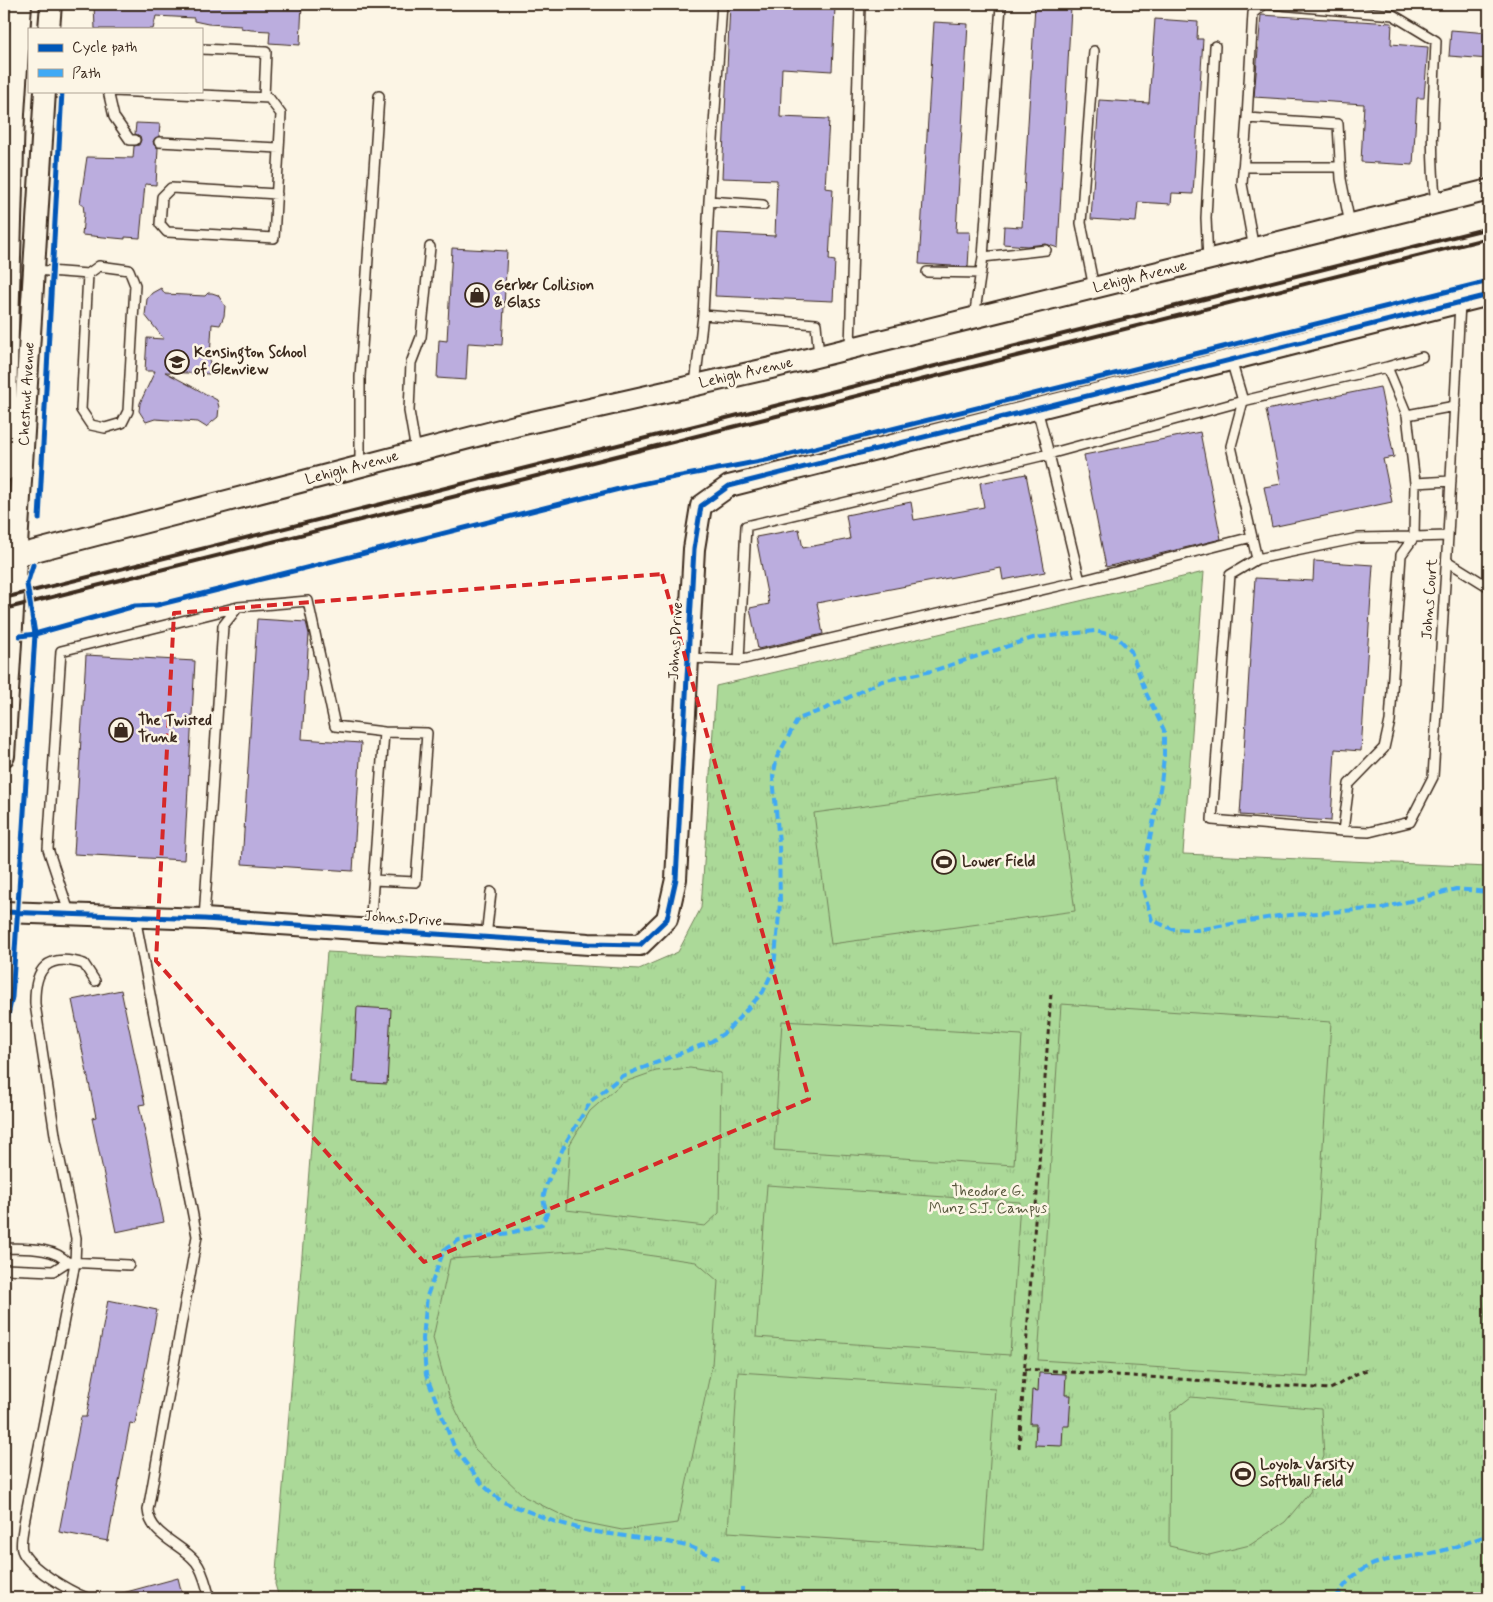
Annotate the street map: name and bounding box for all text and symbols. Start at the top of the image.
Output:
legend [28,28,202,92]
text: Cycle path [72,38,137,58]
text: Path [72,64,101,84]
street label: Lehigh Avenue [1091,256,1189,299]
place label: Gerber Collision & Glass [494,276,594,313]
shop icon: Gerber Collision & Glass [464,282,490,308]
street label: Chestnut Avenue [14,341,40,446]
place label: Kensington School of Glenview [194,343,307,380]
school or university icon: Kensington School of Glenview [164,349,190,375]
street label: Lehigh Avenue [697,352,795,394]
street label: Lehigh Avenue [303,446,401,491]
street label: Johns Court [1417,558,1443,640]
street label: Johns Drive [664,601,688,681]
place label: The Twisted Trunk [138,711,212,748]
shop icon: The Twisted Trunk [108,717,134,743]
sports icon: Lower Field [931,849,957,875]
place label: Lower Field [962,852,1036,872]
street label: Johns Drive [363,906,443,932]
park label: Theodore G. Munz S.J. Campus [929,1182,1048,1219]
place label: Loyola Varsity Softball Field [1260,1455,1355,1492]
sports icon: Loyola Varsity Softball Field [1230,1461,1256,1487]

